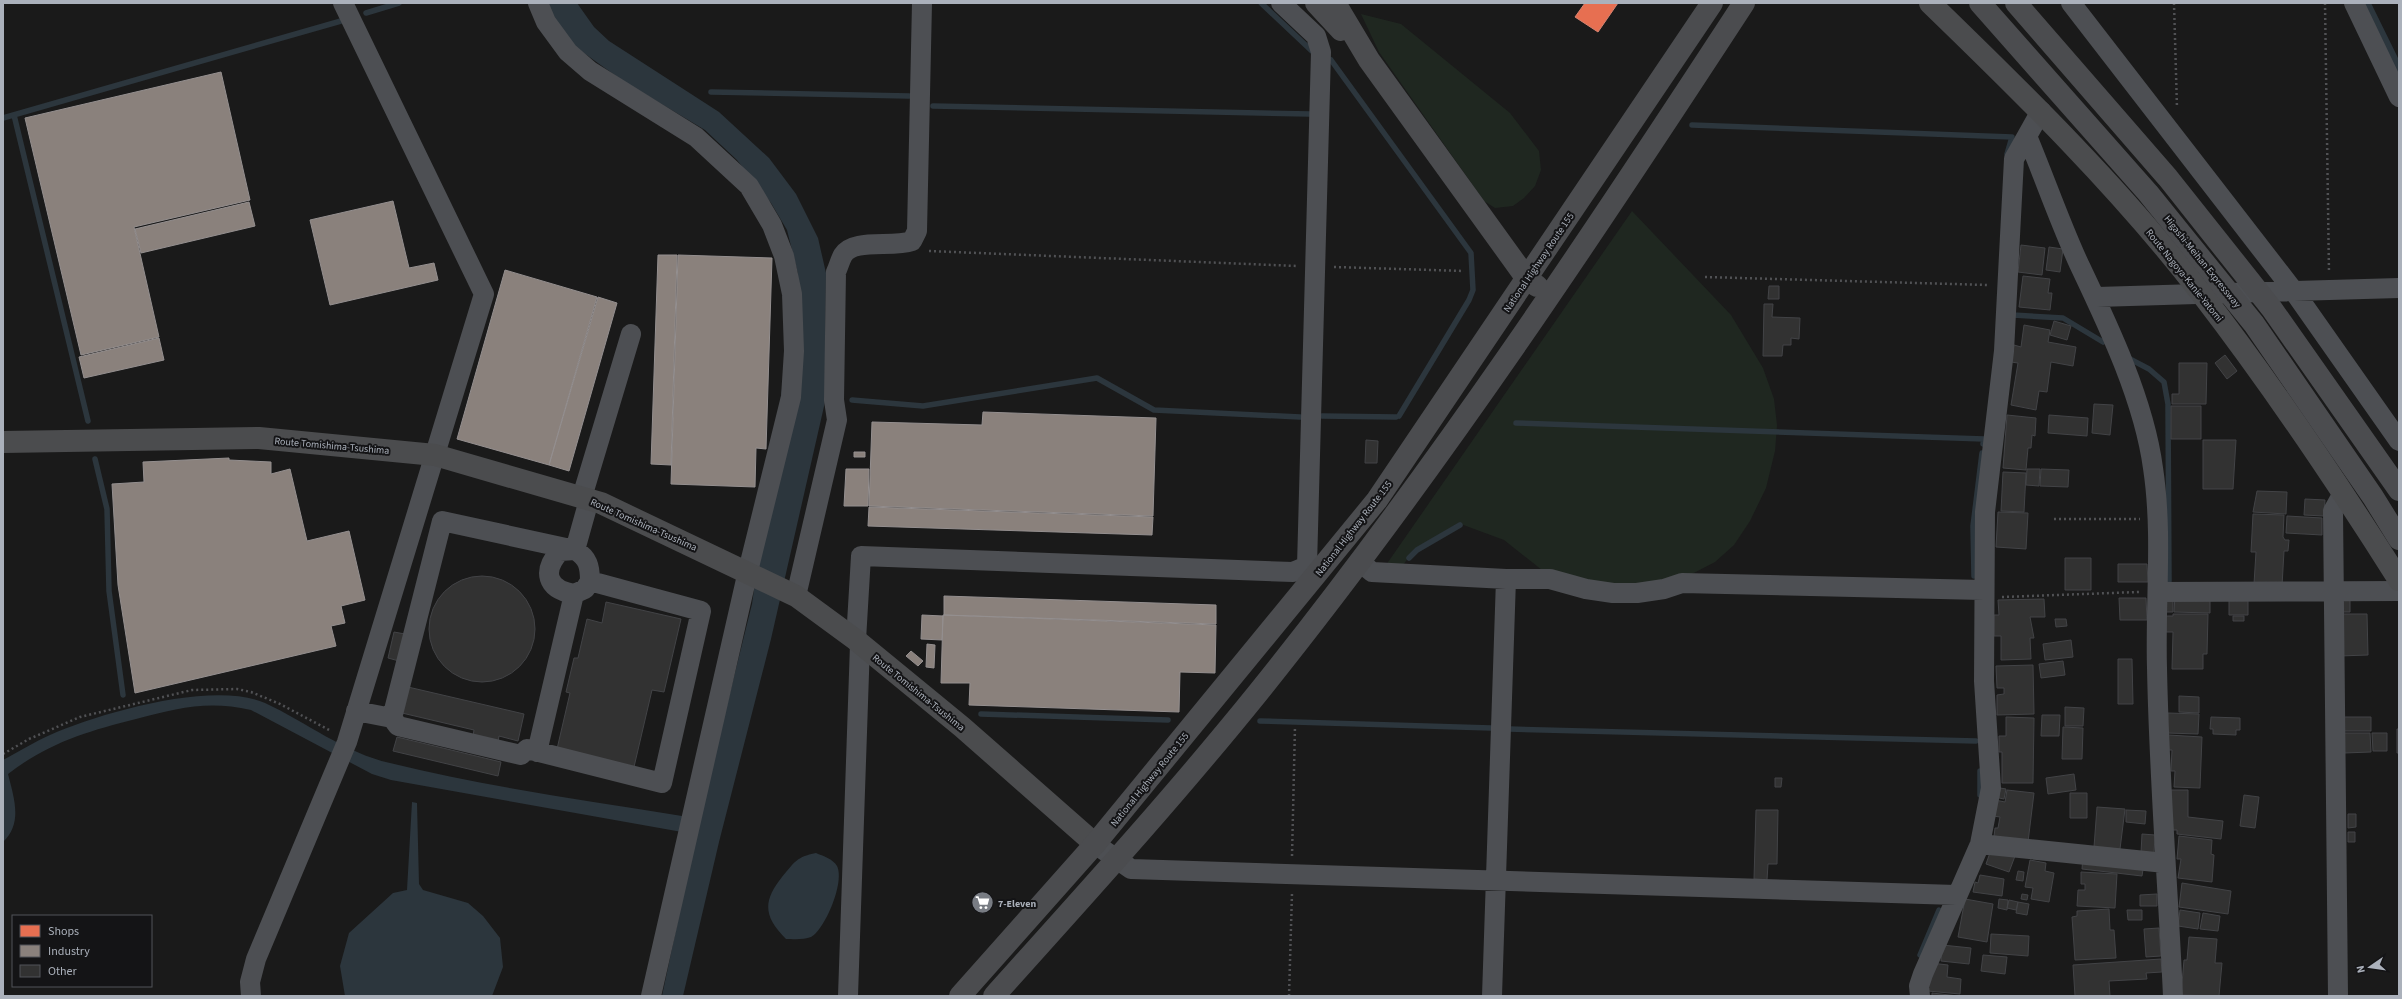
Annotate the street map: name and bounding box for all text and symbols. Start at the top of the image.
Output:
street label: National Highway Route 155 [1500,210,1578,315]
street label: Higashi-Meihan Expressway [2161,212,2244,311]
street label: Route Nagoya-Kanie-Yatomi [2142,226,2226,325]
street label: Route Tomishima-Tsushima [274,434,390,458]
street label: National Highway Route 155 [1312,478,1395,579]
street label: Route Tomishima-Tsushima [588,495,699,555]
street label: Route Tomishima-Tsushima [869,651,968,735]
street label: National Highway Route 155 [1107,730,1192,830]
supermarket icon: 7-Eleven [969,890,995,916]
place label: 7-Eleven [998,897,1036,911]
legend [12,915,152,987]
text: Shops [48,923,79,940]
text: Industry [48,943,90,960]
north arrow [2350,947,2390,987]
text: Other [48,963,78,980]
text: N [2353,964,2369,974]

